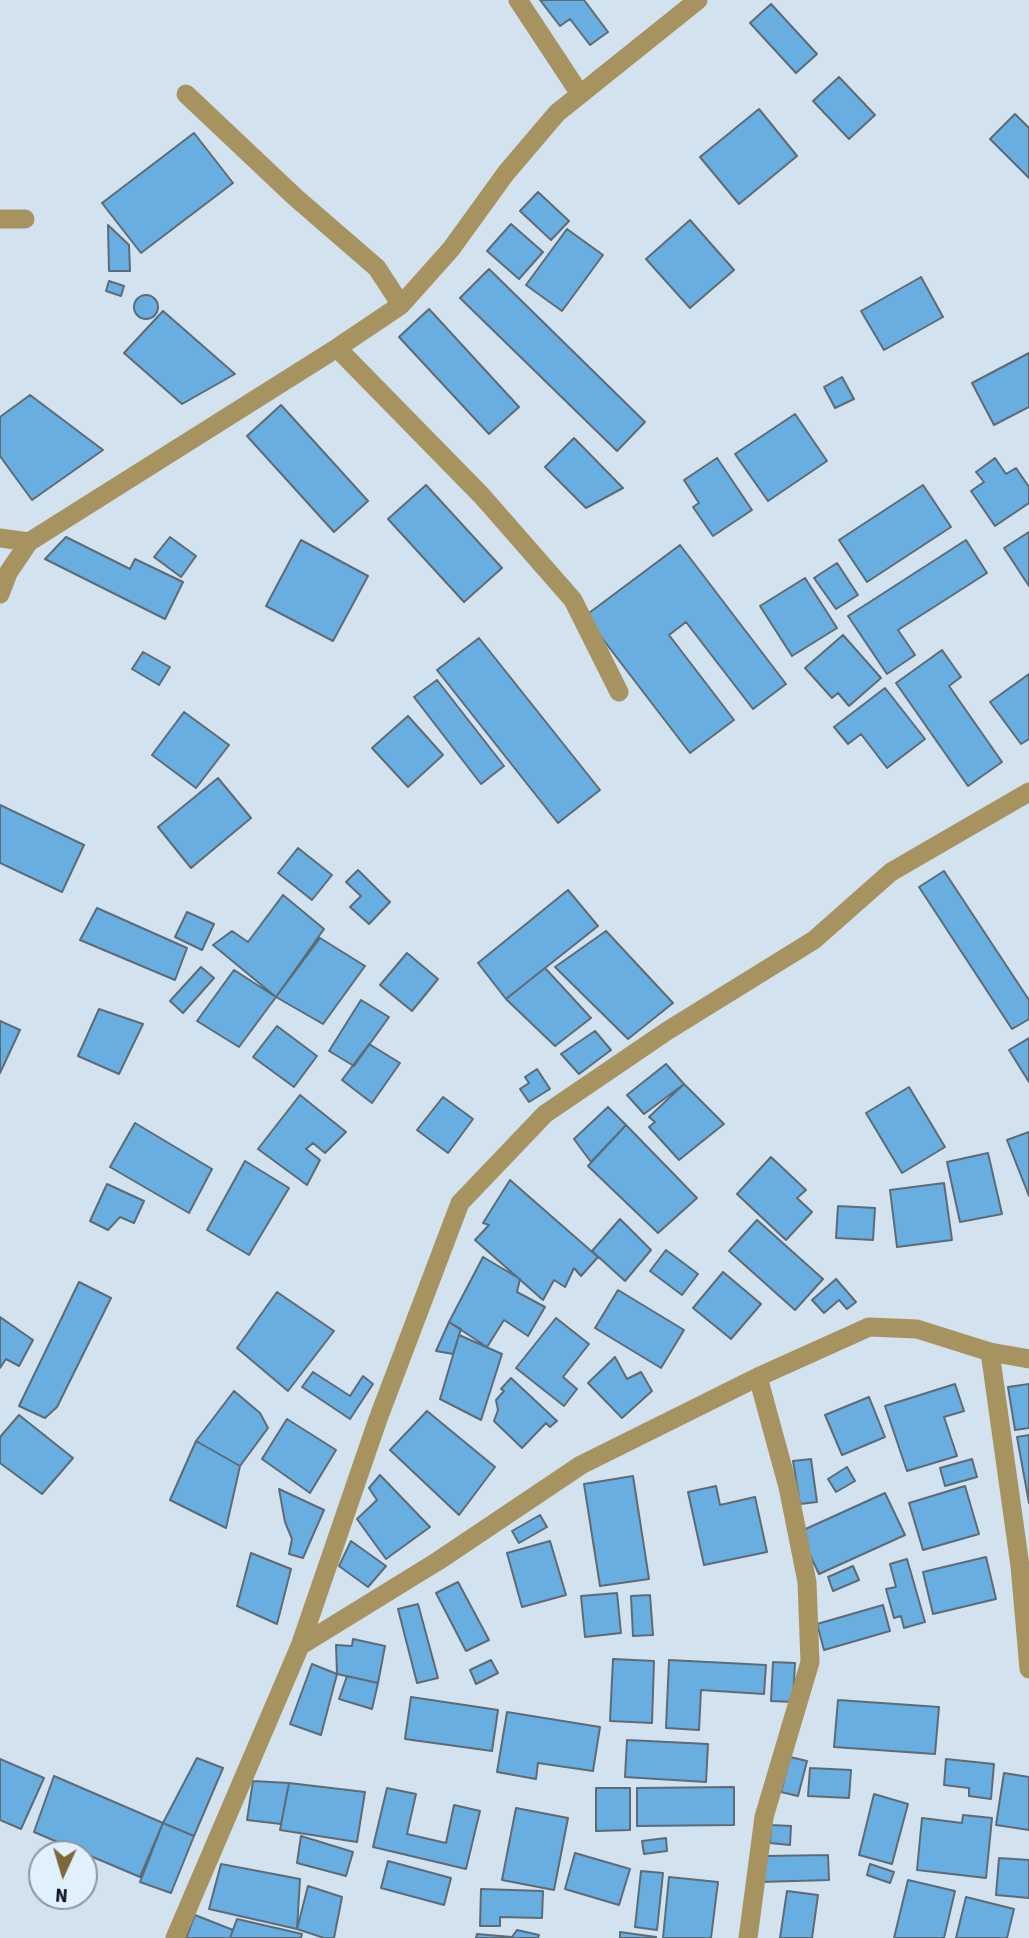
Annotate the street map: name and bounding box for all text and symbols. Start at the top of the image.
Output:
north arrow [28,1840,98,1910]
text: N [54,1881,69,1908]

